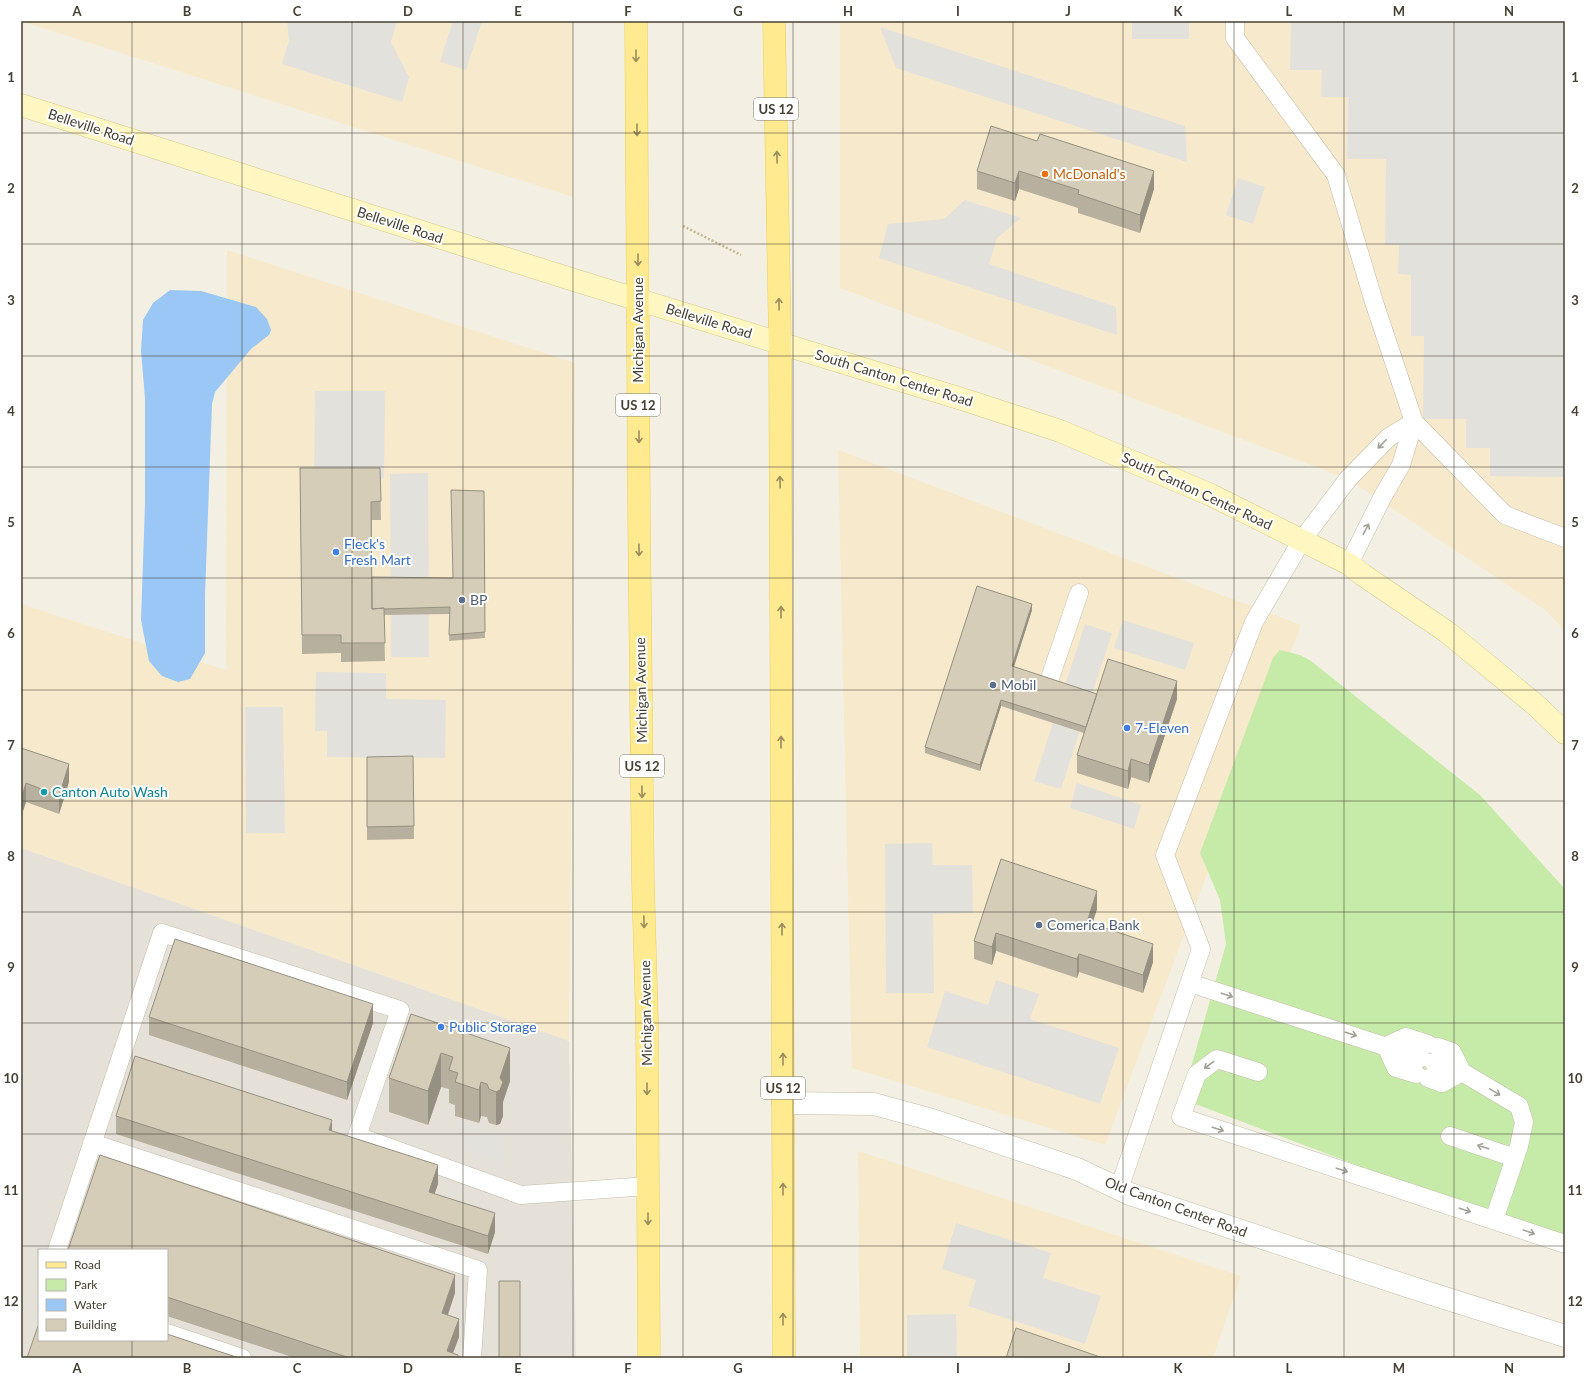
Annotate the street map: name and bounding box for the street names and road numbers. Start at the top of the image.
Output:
road number: US 12 [754,98,798,120]
street label: Belleville Road [46,105,136,148]
street label: Belleville Road [355,203,445,246]
street label: Michigan Avenue [629,277,646,383]
street label: Belleville Road [664,299,754,342]
street label: South Canton Center Road [813,345,975,410]
road number: US 12 [616,394,660,416]
street label: South Canton Center Road [1119,448,1275,533]
street label: Michigan Avenue [631,637,650,743]
road number: US 12 [620,755,664,777]
street label: Michigan Avenue [636,960,655,1066]
road number: US 12 [761,1077,805,1099]
street label: Old Canton Center Road [1103,1173,1250,1240]

